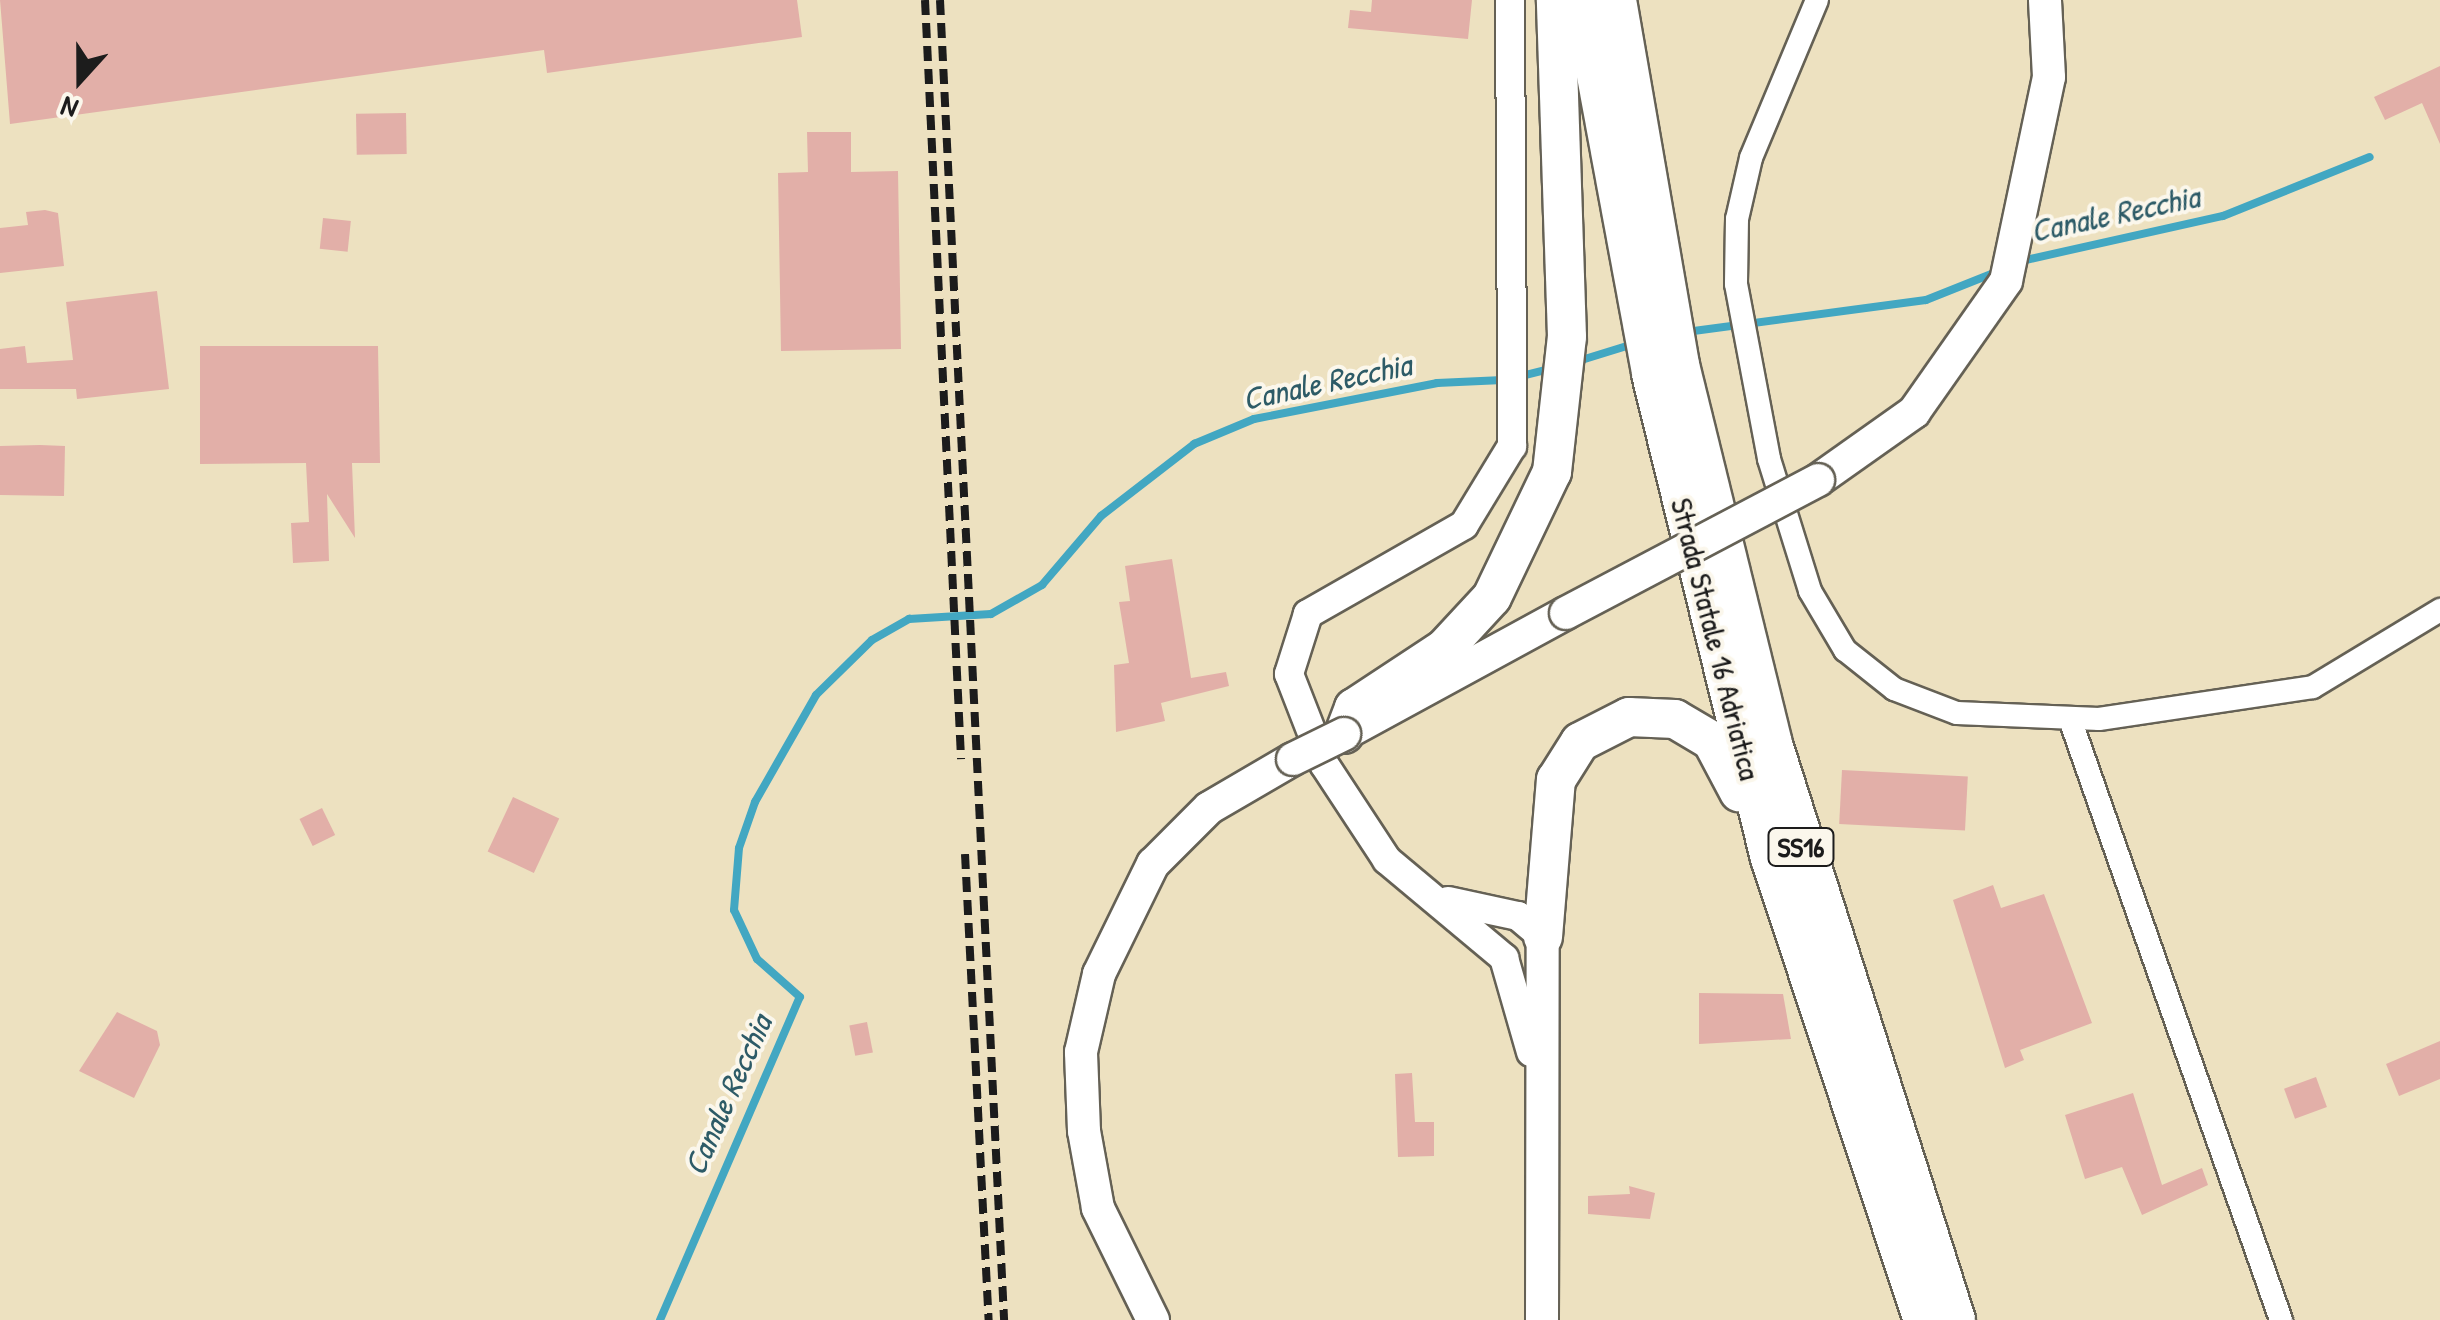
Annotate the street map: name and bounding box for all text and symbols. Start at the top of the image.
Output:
north arrow [30,30,130,130]
text: N [55,88,83,128]
water label: Canale Recchia [2027,177,2203,251]
water label: Canale Recchia [1239,345,1415,419]
street label: Strada Statale 16 Adriatica [1664,494,1768,784]
road number: SS16 [1766,824,1836,870]
water label: Canale Recchia [676,1009,780,1181]

